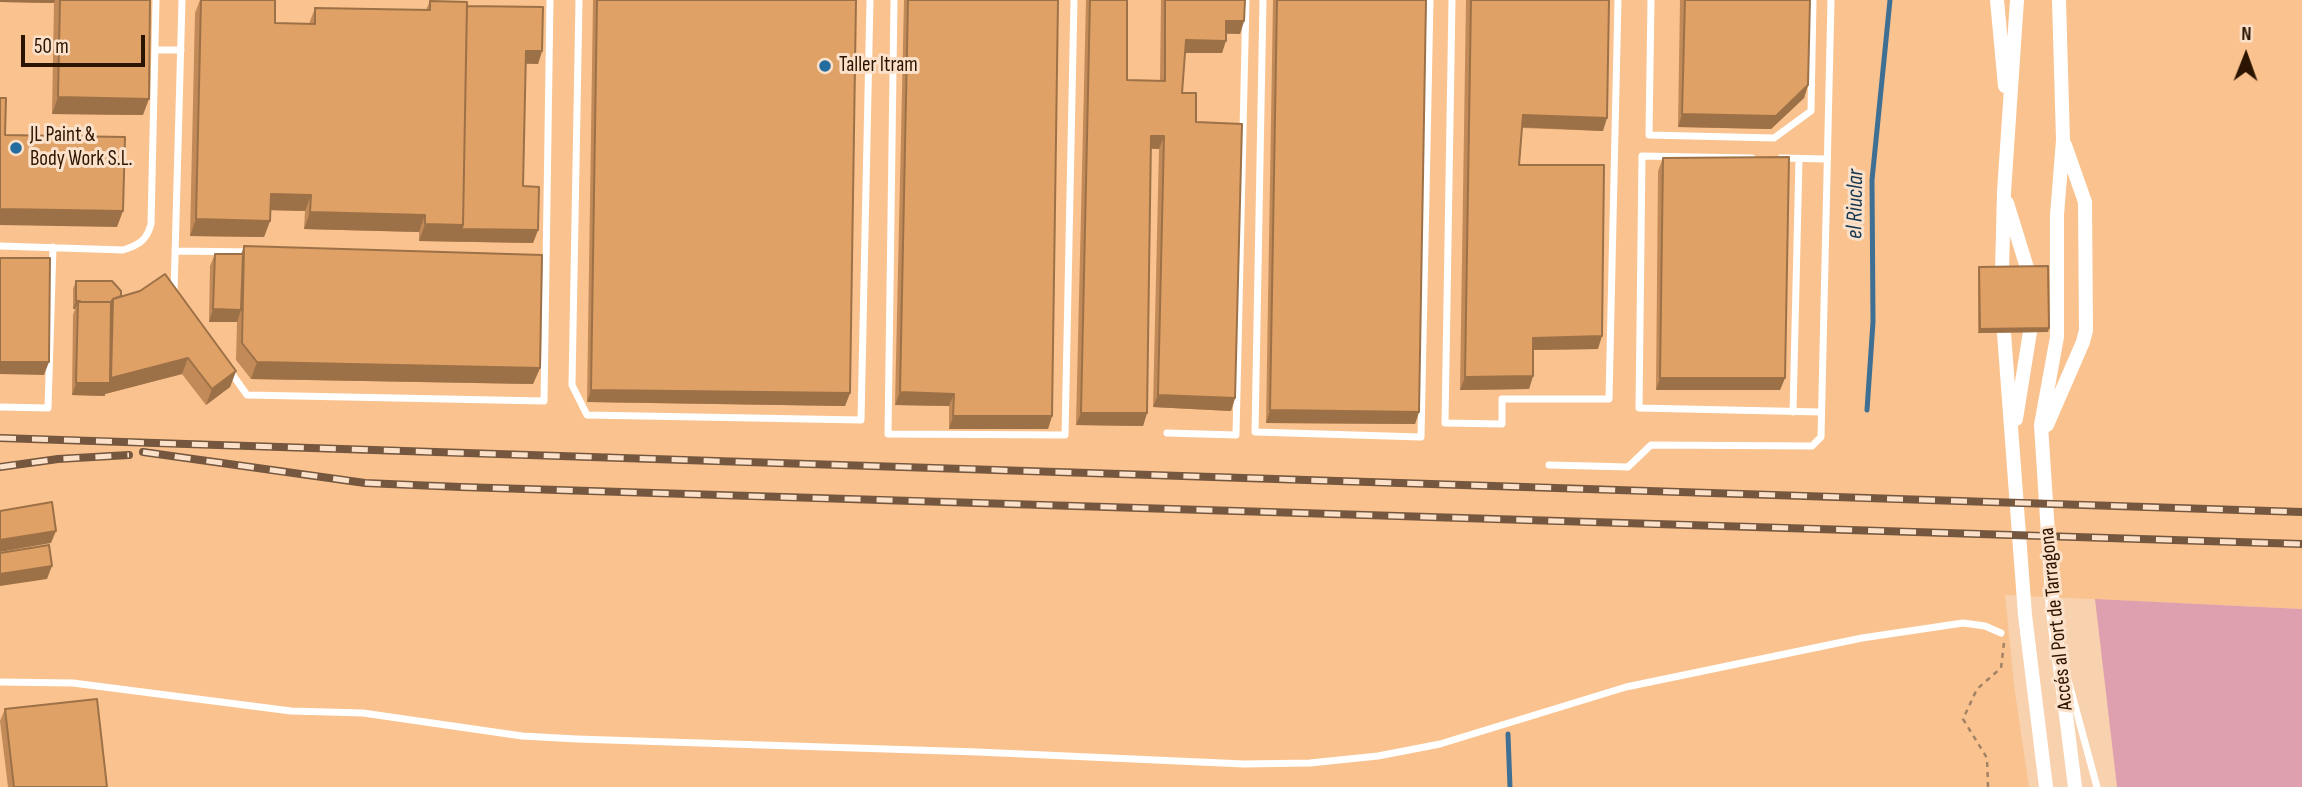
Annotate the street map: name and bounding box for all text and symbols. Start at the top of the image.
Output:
scale bar [24,21,149,65]
north arrow [2211,21,2281,91]
text: N [2241,23,2252,46]
text: 50 m [34,34,69,59]
place label: Taller Itram [839,53,918,79]
marker: Taller Itram [817,58,833,74]
place label: JL Paint & Body Work S.L. [30,123,132,173]
marker: JL Paint & Body Work S.L. [8,140,24,156]
water label: el Riuclar [1842,169,1870,239]
street label: Accés al Port de Tarragona [2035,526,2079,712]

